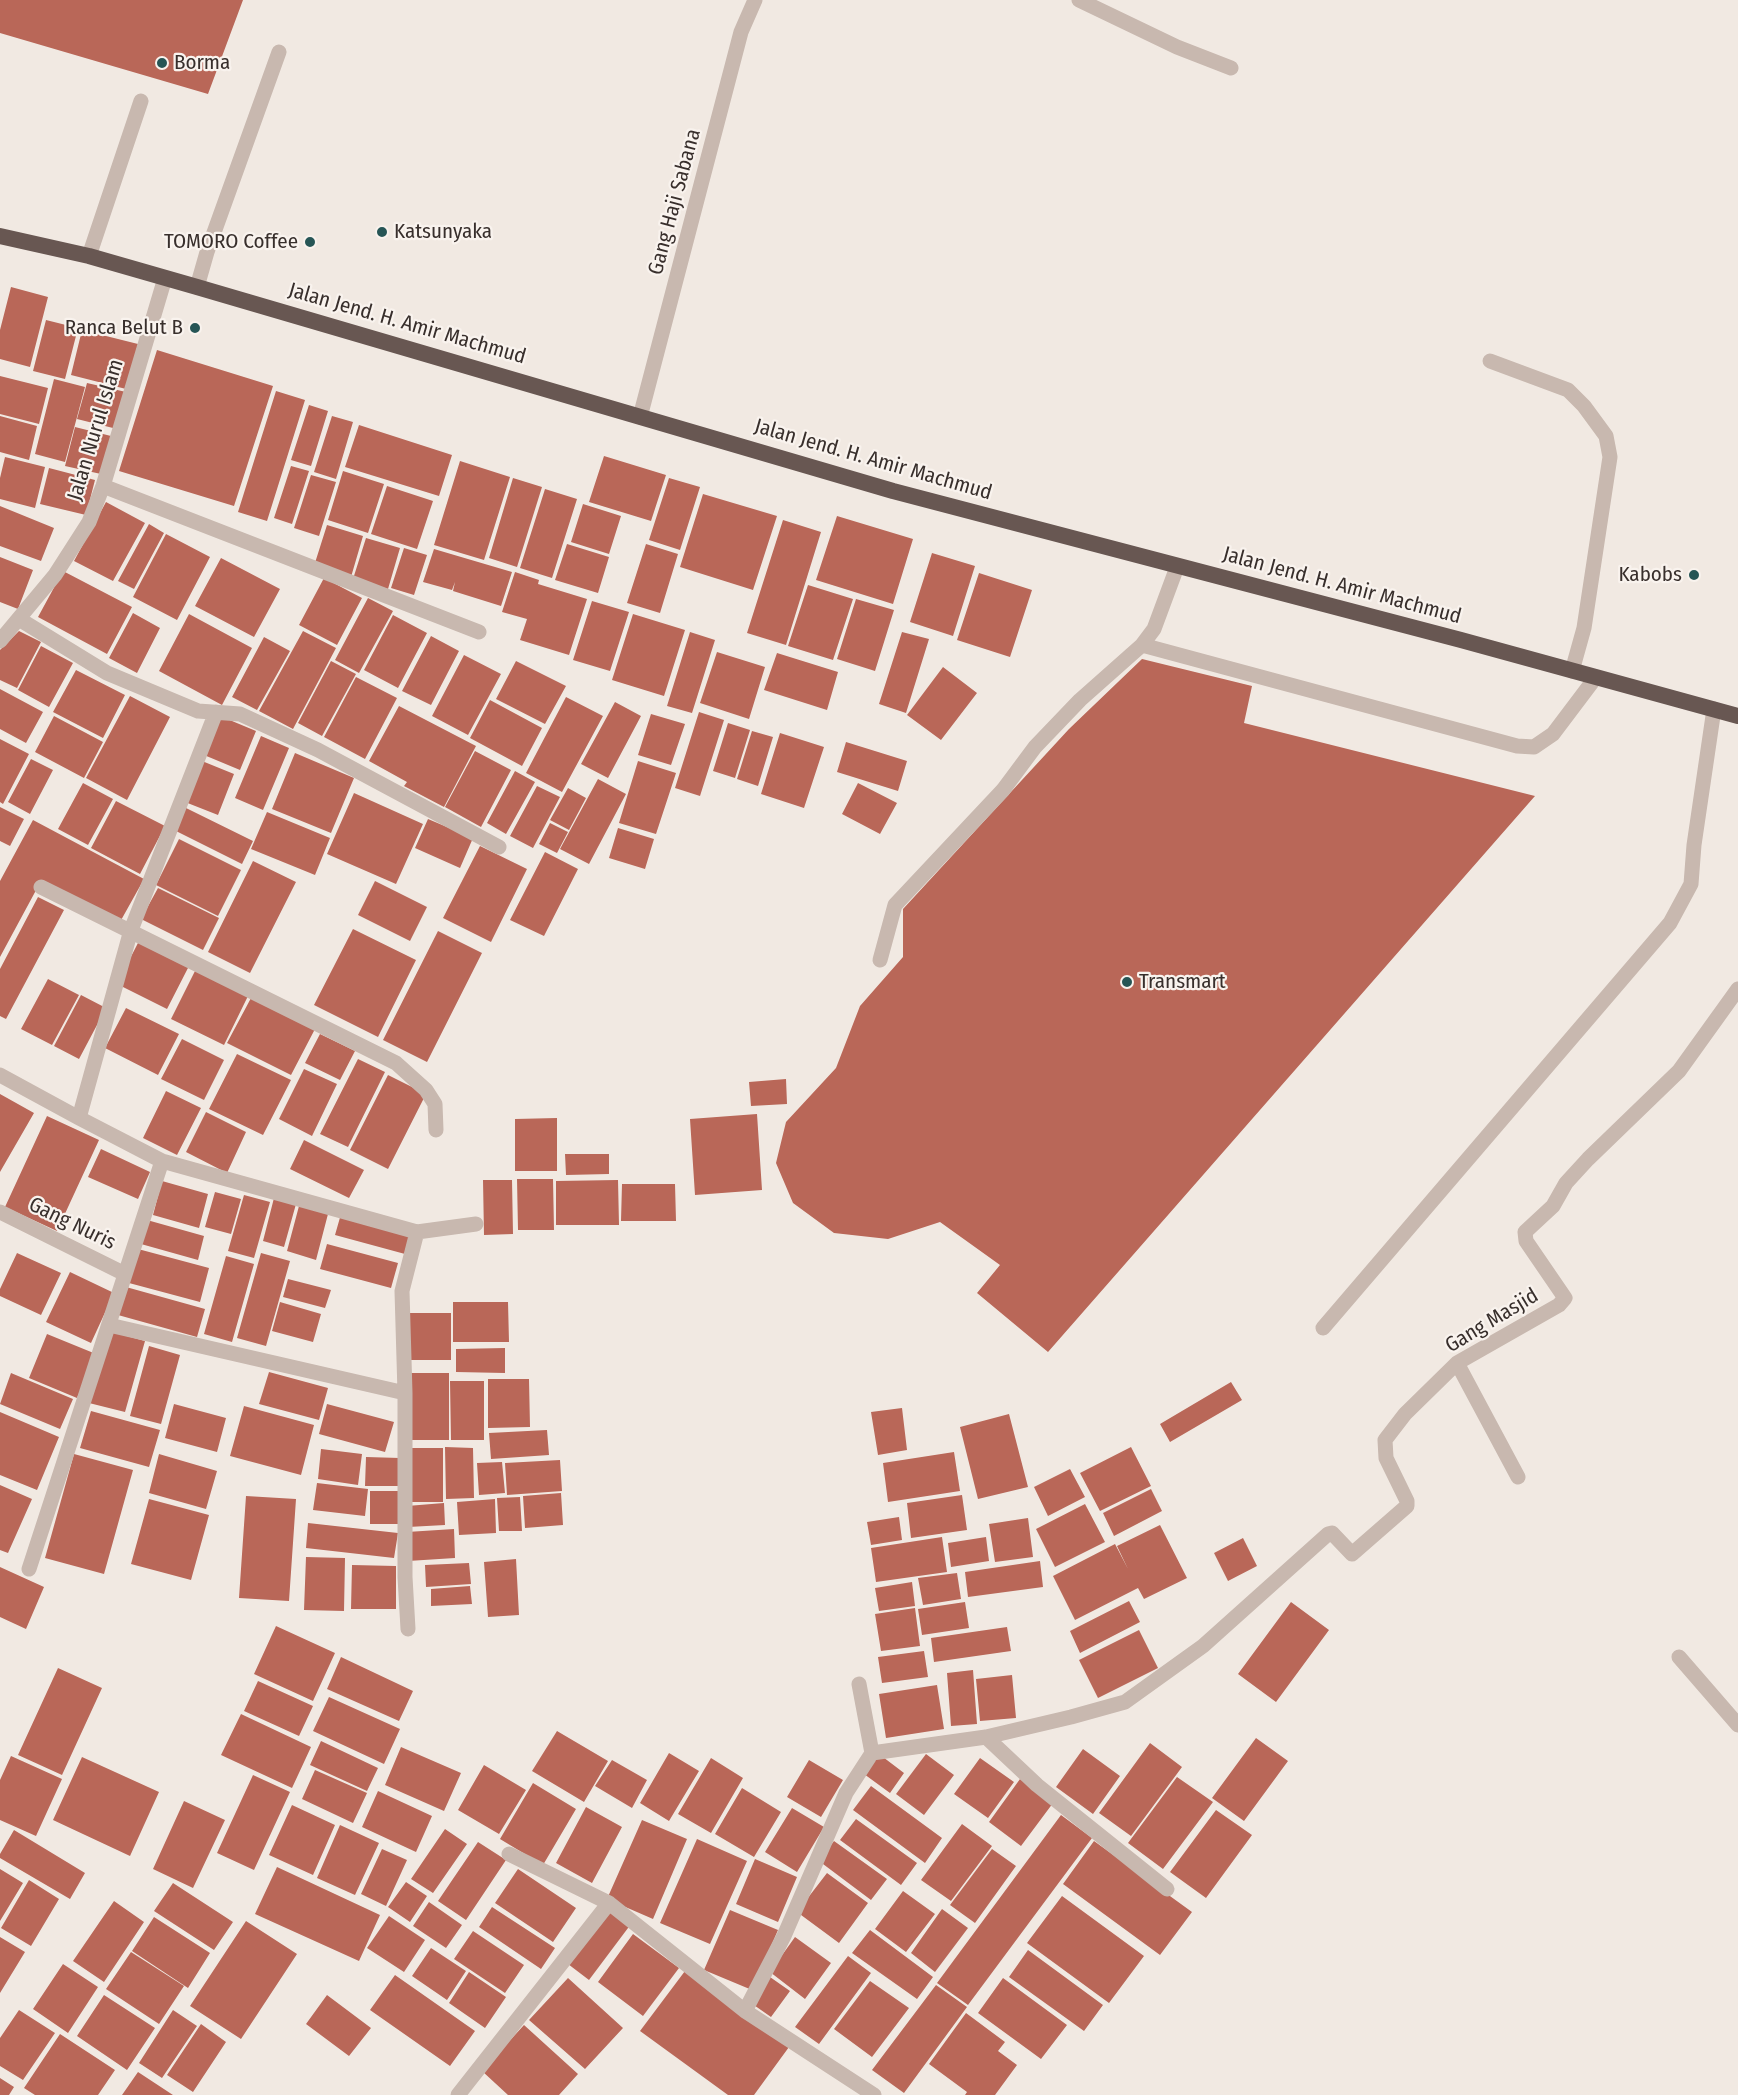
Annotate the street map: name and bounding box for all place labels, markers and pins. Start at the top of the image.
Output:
place label: Borma [174,50,230,76]
marker: Borma [155,56,169,70]
place label: Katsunyaka [394,219,492,245]
marker: Katsunyaka [375,225,389,239]
place label: TOMORO Coffee [164,229,298,255]
marker: TOMORO Coffee [303,235,317,249]
place label: Ranca Belut B [65,315,183,341]
marker: Ranca Belut B [188,321,202,335]
place label: Kabobs [1618,562,1682,588]
marker: Kabobs [1687,568,1701,582]
place label: Transmart [1139,969,1226,995]
marker: Transmart [1120,975,1134,989]

